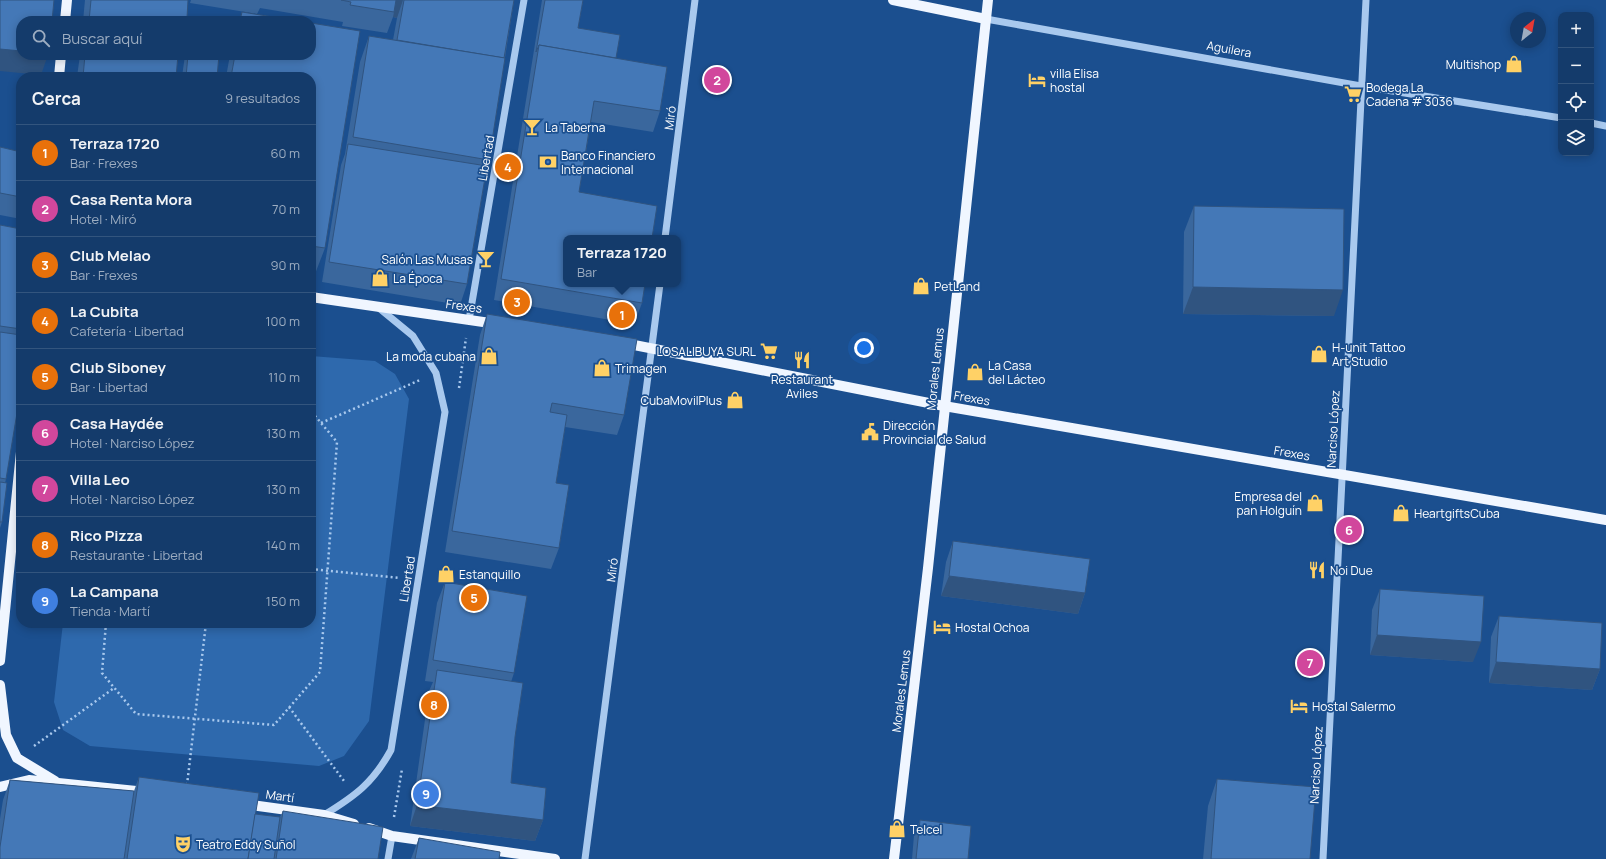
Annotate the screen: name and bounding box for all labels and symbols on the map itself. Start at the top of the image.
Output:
north arrow [1510,12,1546,48]
street label: Aguilera [1205,37,1253,61]
shop icon: Multishop [1504,54,1524,74]
place label: Multishop [1446,56,1501,73]
pin: 2 [704,65,730,95]
place label: villa Elisa hostal [1050,65,1099,96]
hotel icon: villa Elisa hostal [1027,70,1047,90]
place label: Bodega La Cadena # 3036 [1366,79,1453,110]
supermarket icon: Bodega La Cadena # 3036 [1343,84,1363,104]
street label: Miró [660,105,680,131]
bar icon: La Taberna [522,117,542,137]
place label: La Taberna [545,119,605,136]
street label: Libertad [474,134,498,182]
place label: Banco Financiero Internacional [561,147,655,178]
pin: 4 [495,152,521,182]
bank icon: Banco Financiero Internacional [538,152,558,172]
bar icon: Salón Las Musas [476,249,496,269]
place label: Salón Las Musas [382,251,473,268]
shop icon: La Época [370,268,390,288]
place label: La Época [393,270,443,287]
shop icon: PetLand [911,276,931,296]
place label: PetLand [934,278,980,295]
pin: 3 [504,287,530,317]
street label: Frexes [445,295,483,317]
pin: 1 [609,300,635,330]
street label: Morales Lemus [922,327,948,411]
your location [854,338,874,358]
place label: H-unit Tattoo Art Studio [1332,339,1406,370]
supermarket icon: LOSALIBUYA SURL [759,341,779,361]
place label: LOSALIBUYA SURL [656,343,756,360]
shop icon: H-unit Tattoo Art Studio [1309,344,1329,364]
shop icon: La moda cubana [479,346,499,366]
place label: La moda cubana [386,348,476,365]
restaurant icon: Restaurant Aviles [792,350,812,370]
place label: La Casa del Lácteo [988,357,1045,388]
shop icon: Trimagen [592,358,612,378]
place label: Trimagen [615,360,667,377]
shop icon: La Casa del Lácteo [965,362,985,382]
place label: Restaurant Aviles [771,371,833,402]
street label: Frexes [953,386,991,410]
shop icon: CubaMovilPlus [725,390,745,410]
street label: Narciso López [1322,390,1344,468]
place label: CubaMovilPlus [640,392,722,409]
place label: Dirección Provincial de Salud [883,417,986,448]
public building icon: Dirección Provincial de Salud [860,422,880,442]
street label: Frexes [1273,441,1311,465]
place label: Empresa del pan Holguín [1234,488,1302,519]
shop icon: Empresa del pan Holguín [1305,493,1325,513]
shop icon: HeartgiftsCuba [1391,503,1411,523]
place label: HeartgiftsCuba [1414,505,1500,522]
pin: 6 [1336,515,1362,545]
street label: Libertad [395,555,419,603]
street label: Miró [602,557,622,583]
restaurant icon: Noi Due [1307,560,1327,580]
place label: Noi Due [1330,562,1373,579]
shop icon: Estanquillo [436,564,456,584]
place label: Estanquillo [459,566,520,583]
pin: 5 [461,583,487,613]
hotel icon: Hostal Ochoa [932,617,952,637]
place label: Hostal Ochoa [955,619,1029,636]
pin: 7 [1297,648,1323,678]
street label: Morales Lemus [888,649,914,733]
pin: 8 [421,690,447,720]
hotel icon: Hostal Salermo [1289,696,1309,716]
place label: Hostal Salermo [1312,698,1396,715]
street label: Narciso López [1305,726,1327,804]
pin: 9 [413,779,439,809]
street label: Martí [265,786,296,806]
shop icon: Telcel [887,819,907,839]
place label: Telcel [910,821,942,838]
theatre icon: Teatro Eddy Suñol [173,834,193,854]
place label: Teatro Eddy Suñol [196,836,296,853]

